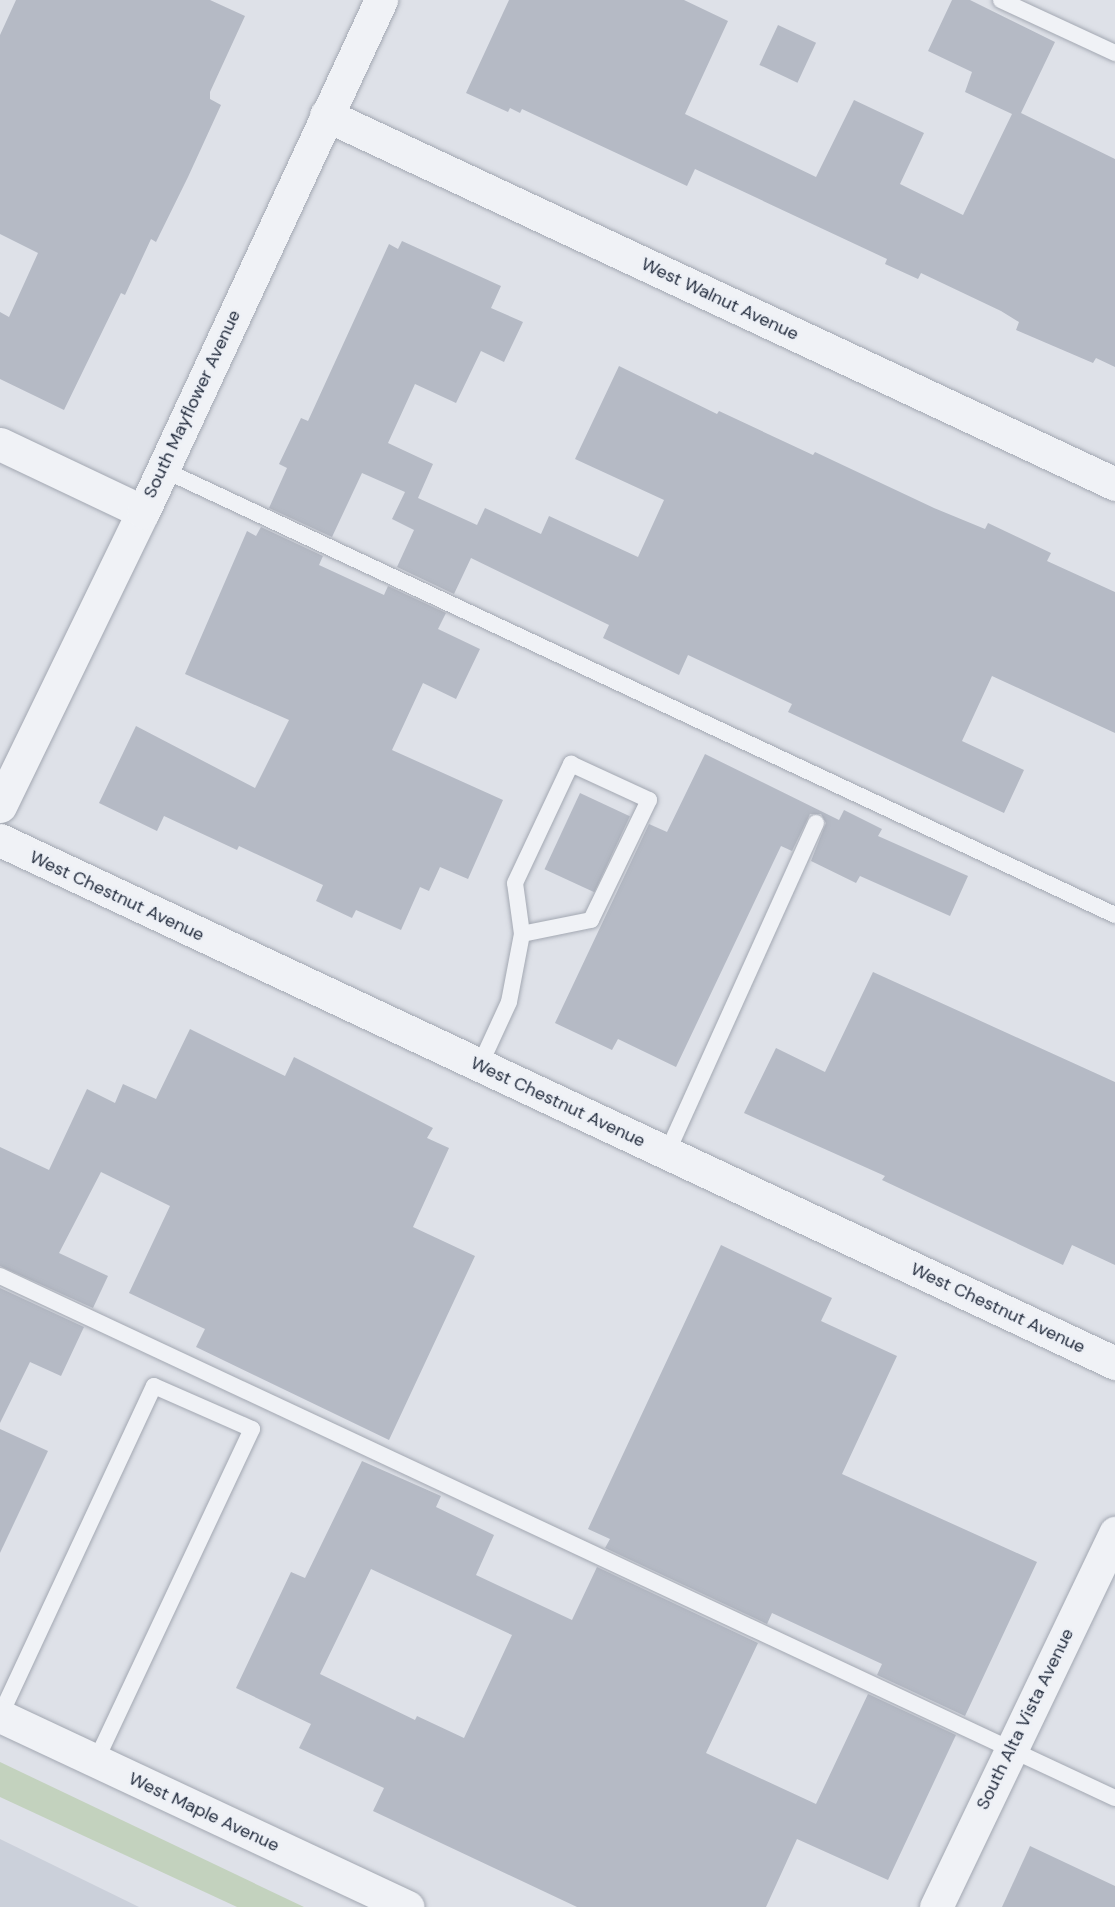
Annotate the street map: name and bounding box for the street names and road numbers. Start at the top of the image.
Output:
street label: West Walnut Avenue [638,253,802,345]
street label: South Mayflower Avenue [139,307,245,501]
street label: West Chestnut Avenue [26,846,208,946]
street label: West Chestnut Avenue [467,1052,649,1152]
street label: West Chestnut Avenue [907,1258,1089,1358]
street label: South Alta Vista Avenue [972,1625,1078,1813]
street label: West Maple Avenue [125,1768,283,1856]

